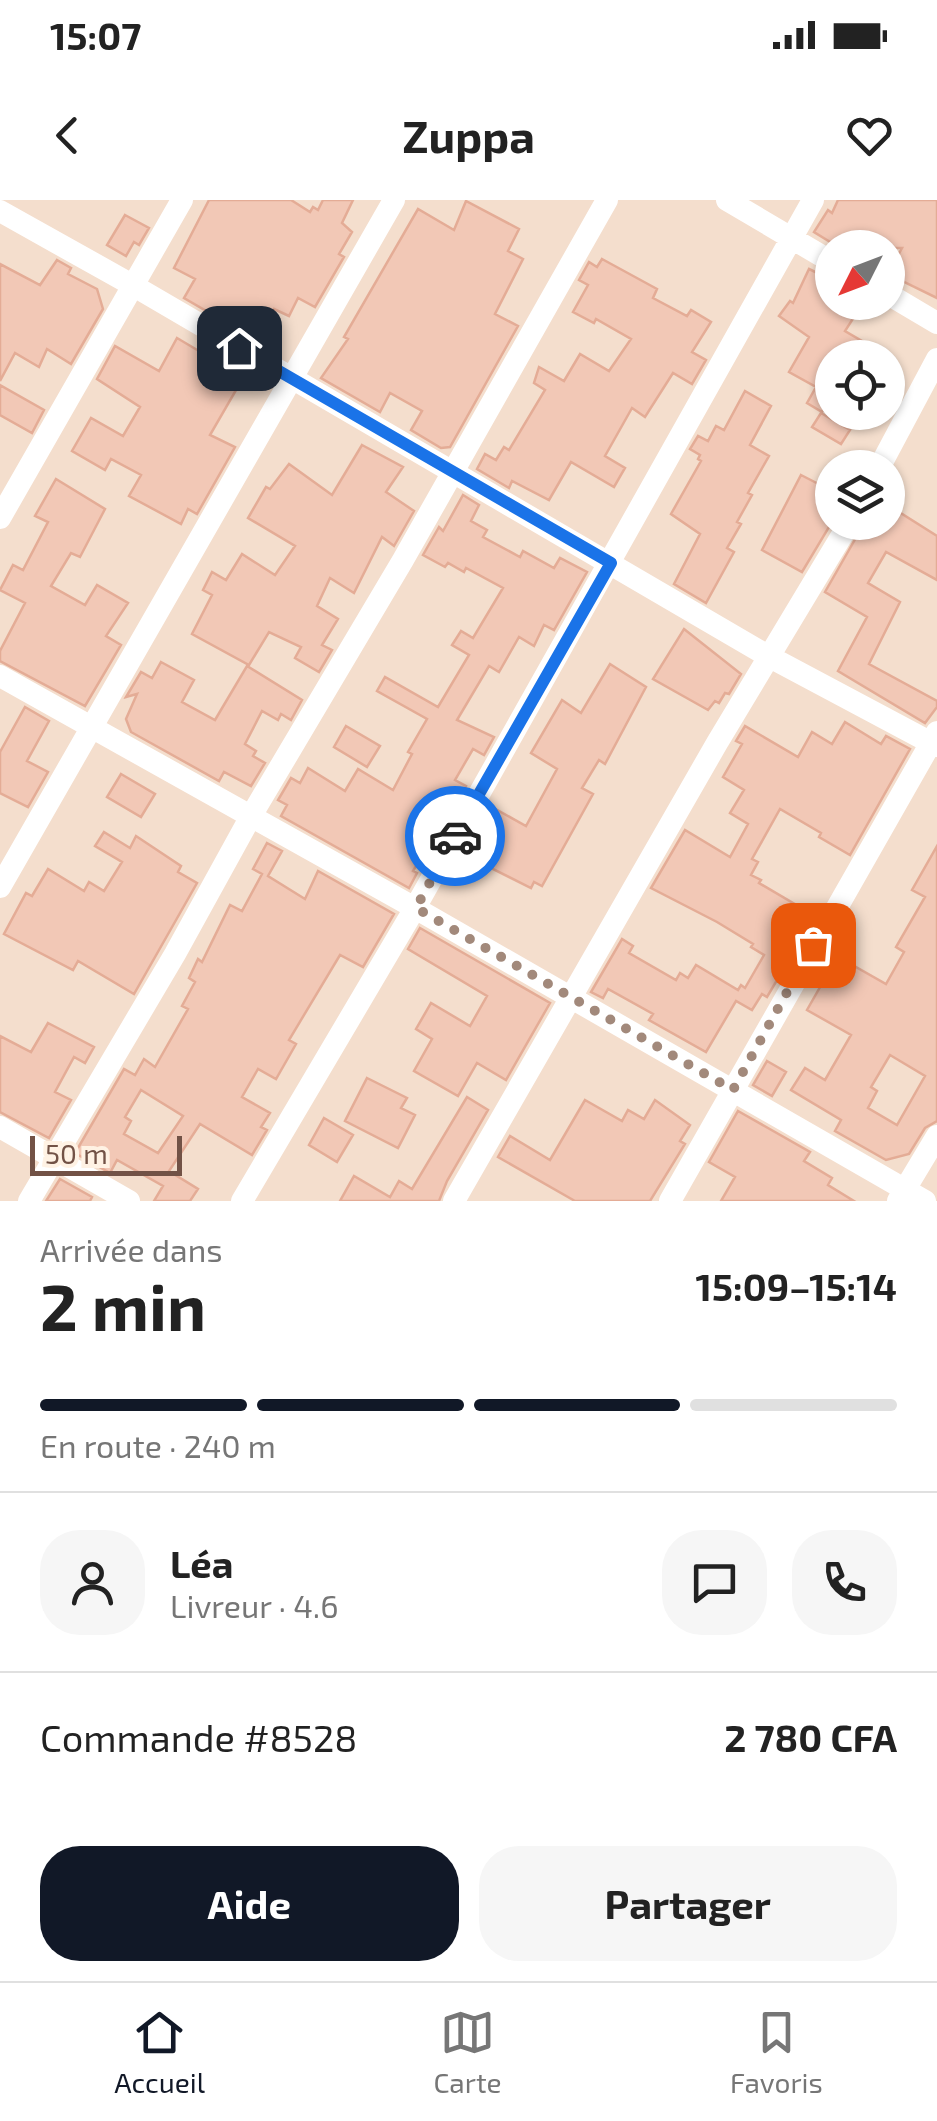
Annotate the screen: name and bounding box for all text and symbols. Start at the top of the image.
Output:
text: 15:07 [50,12,141,58]
icon: back [40,108,95,163]
text: Zuppa [402,108,535,162]
icon: heart [842,108,897,163]
north arrow [815,230,905,320]
map controls [815,230,905,540]
pin [197,306,282,391]
icon: home [212,321,267,376]
button: locate [815,340,905,430]
button: layers [815,450,905,540]
courier [405,786,505,886]
icon: car [428,809,483,864]
pin [771,903,856,988]
icon: bag [786,918,841,973]
scale bar [30,1131,182,1176]
text: 50 m [45,1136,108,1170]
text: Arrivée dans [40,1230,223,1268]
text: 15:09–15:14 [696,1263,897,1309]
text: 2 min [40,1266,206,1344]
text: En route · 240 m [40,1426,276,1464]
button: person [40,1530,145,1635]
button: chat [662,1530,767,1635]
button: phone [792,1530,897,1635]
text: Léa [170,1540,233,1586]
text: Livreur · 4.6 [170,1586,338,1624]
text: Commande #8528 [40,1714,357,1760]
text: 2 780 CFA [724,1714,897,1760]
button: Aide [40,1846,459,1961]
button: Partager [479,1846,897,1961]
tab: Accueil [114,2005,205,2099]
tab: Carte [433,2005,502,2099]
tab: Favoris [730,2005,823,2099]

